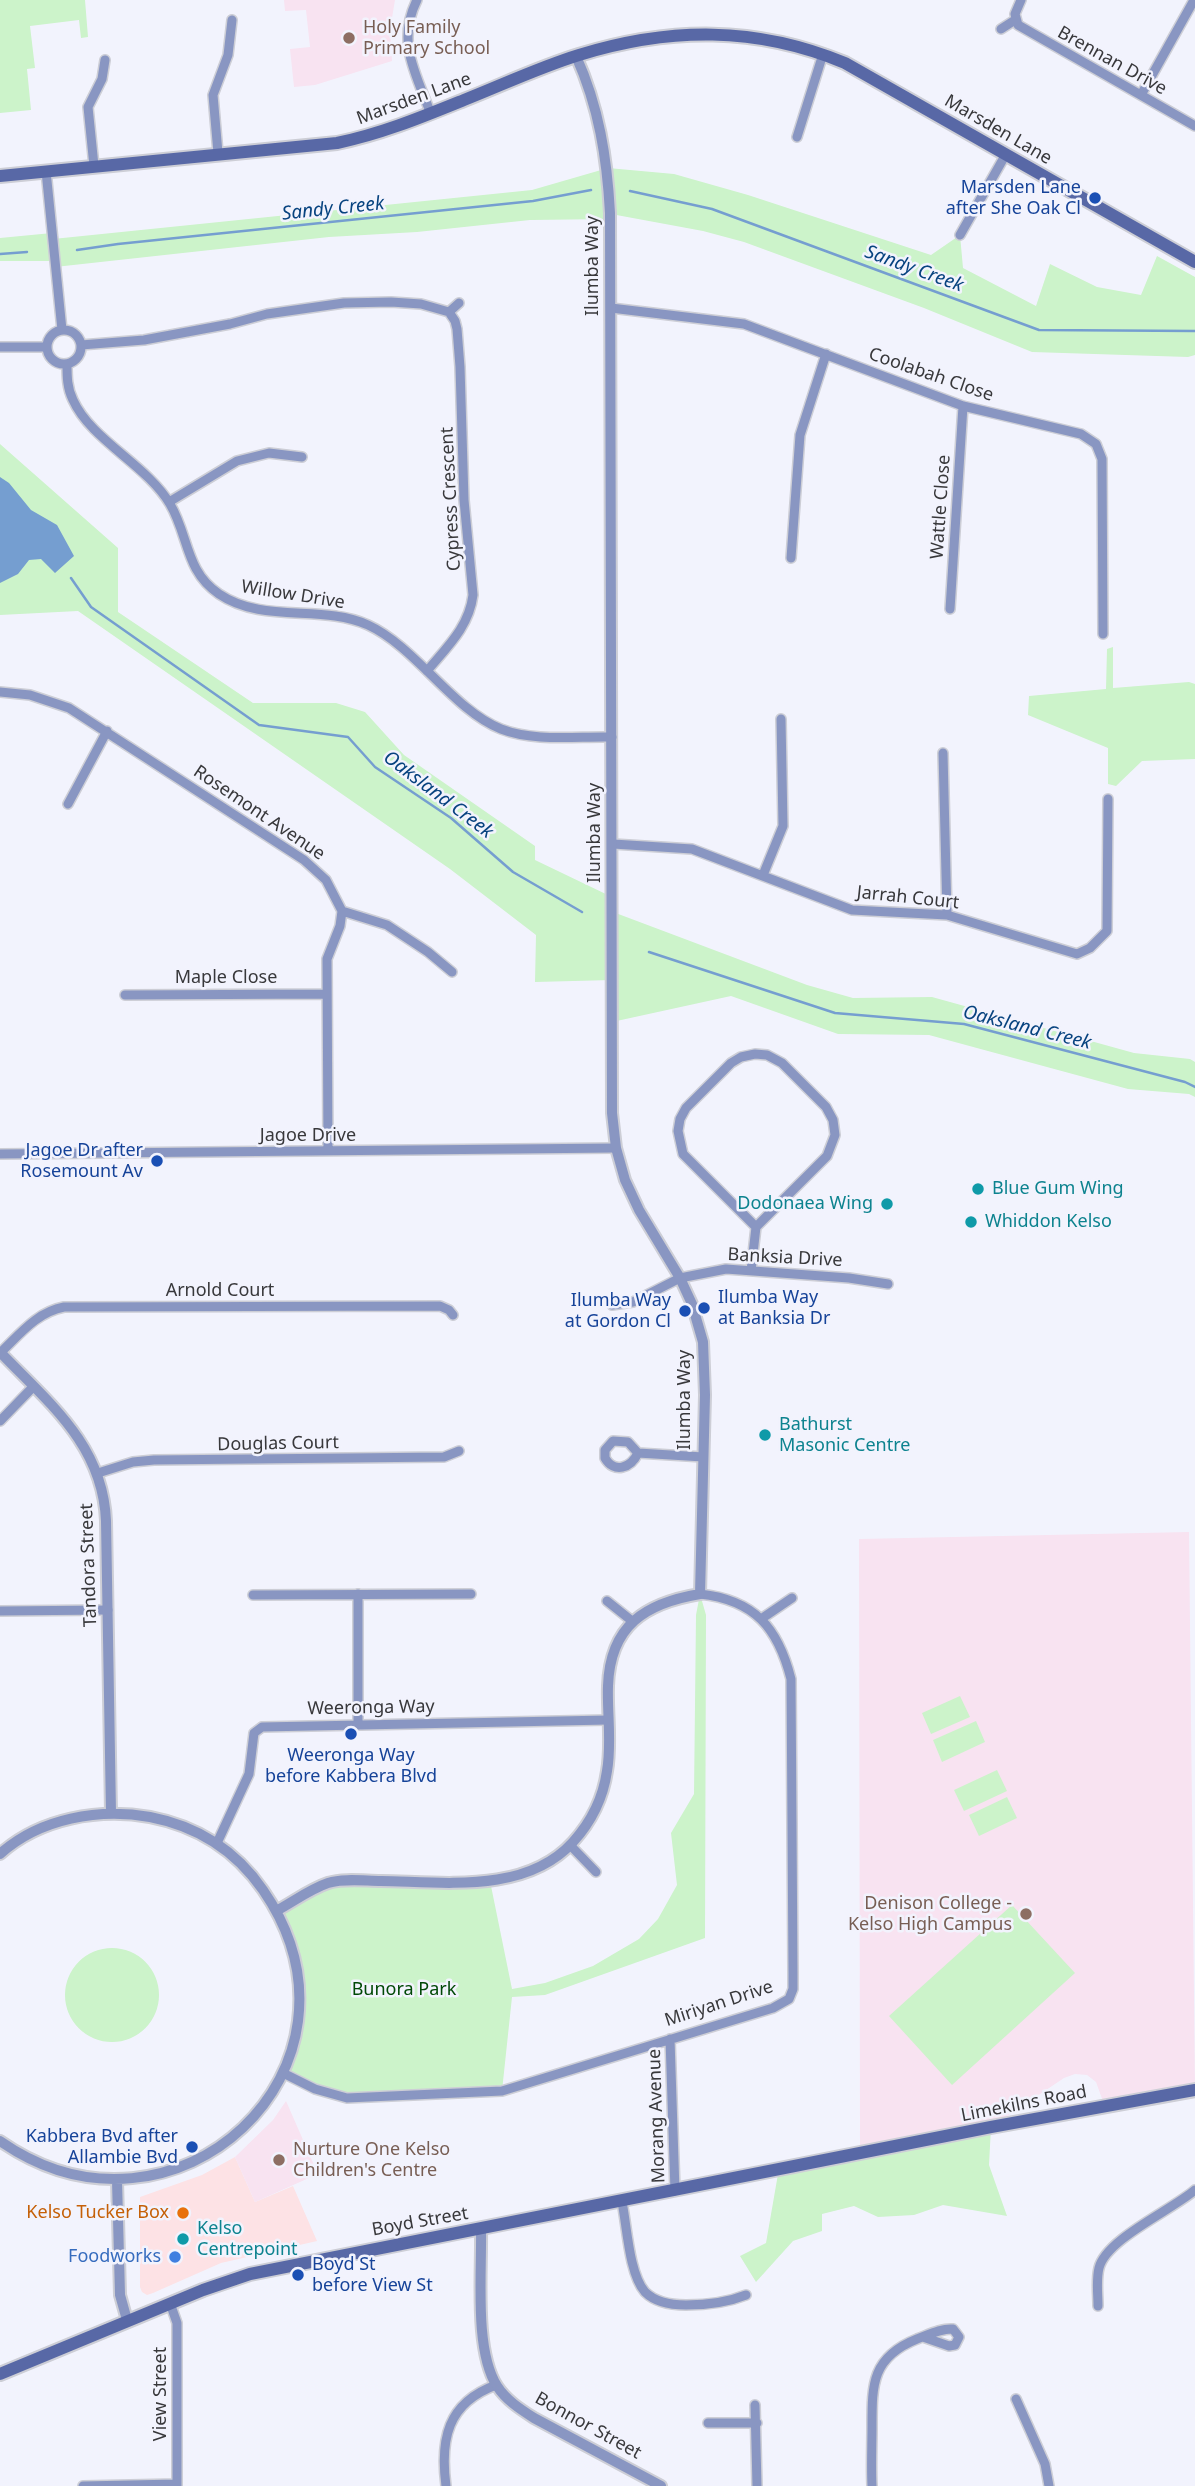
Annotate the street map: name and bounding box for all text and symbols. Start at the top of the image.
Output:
place label: Holy Family Primary School [363,17,490,60]
street label: Brennan Drive [1054,22,1170,100]
marker: Holy Family Primary School [341,30,357,46]
street label: Marsden Lane [354,68,474,130]
street label: Marsden Lane [941,91,1055,169]
place label: Marsden Lane after She Oak Cl [946,177,1081,220]
marker: Marsden Lane after She Oak Cl [1087,190,1103,206]
water label: Sandy Creek [281,192,385,226]
street label: Ilumba Way [582,216,604,316]
water label: Sandy Creek [862,241,966,297]
street label: Coolabah Close [866,344,996,406]
street label: Cypress Crescent [436,426,466,572]
street label: Wattle Close [927,454,955,560]
street label: Willow Drive [240,576,346,614]
water label: Oaksland Creek [379,746,497,844]
street label: Rosemont Avenue [189,761,329,865]
street label: Ilumba Way [584,783,606,883]
street label: Jarrah Court [856,882,960,914]
street label: Maple Close [175,967,277,989]
water label: Oaksland Creek [960,1001,1094,1055]
street label: Jagoe Drive [260,1125,356,1147]
place label: Jagoe Dr after Rosemount Av [20,1140,143,1182]
marker: Jagoe Dr after Rosemount Av [149,1153,165,1169]
place label: Blue Gum Wing [992,1178,1124,1200]
marker: Blue Gum Wing [970,1181,986,1197]
place label: Dodonaea Wing [737,1193,873,1215]
marker: Dodonaea Wing [879,1196,895,1212]
place label: Whiddon Kelso [985,1211,1112,1233]
marker: Whiddon Kelso [963,1214,979,1230]
street label: Banksia Drive [727,1244,843,1272]
street label: Arnold Court [166,1280,274,1302]
place label: Ilumba Way at Banksia Dr [718,1287,830,1330]
place label: Ilumba Way at Gordon Cl [565,1290,671,1332]
marker: Ilumba Way at Banksia Dr [696,1300,712,1316]
marker: Ilumba Way at Gordon Cl [677,1303,693,1319]
street label: Ilumba Way [674,1350,696,1450]
place label: Bathurst Masonic Centre [779,1414,910,1456]
marker: Bathurst Masonic Centre [757,1427,773,1443]
street label: Douglas Court [217,1432,339,1456]
street label: Tandora Street [76,1503,102,1627]
street label: Weeronga Way [307,1696,435,1720]
marker: Weeronga Way before Kabbera Blvd [343,1726,359,1742]
place label: Weeronga Way before Kabbera Blvd [265,1745,437,1788]
place label: Denison College - Kelso High Campus [848,1893,1012,1936]
marker: Denison College - Kelso High Campus [1018,1906,1034,1922]
street label: Miriyan Drive [662,1976,776,2032]
park label: Bunora Park [352,1979,456,2001]
street label: Morang Avenue [644,2048,670,2184]
street label: Limekilns Road [959,2081,1089,2127]
place label: Kabbera Bvd after Allambie Bvd [26,2126,178,2168]
marker: Kabbera Bvd after Allambie Bvd [184,2139,200,2155]
place label: Nurture One Kelso Children's Centre [293,2139,450,2182]
marker: Nurture One Kelso Children's Centre [271,2152,287,2168]
place label: Kelso Tucker Box [26,2202,169,2224]
street label: Boyd Street [370,2203,470,2241]
marker: Kelso Tucker Box [175,2205,191,2221]
place label: Kelso Centrepoint [197,2218,298,2260]
marker: Kelso Centrepoint [175,2231,191,2247]
place label: Foodworks [68,2246,161,2268]
marker: Foodworks [167,2249,183,2265]
place label: Boyd St before View St [312,2254,433,2296]
marker: Boyd St before View St [290,2267,306,2283]
street label: View Street [150,2347,172,2441]
street label: Bonnor Street [531,2388,645,2464]

